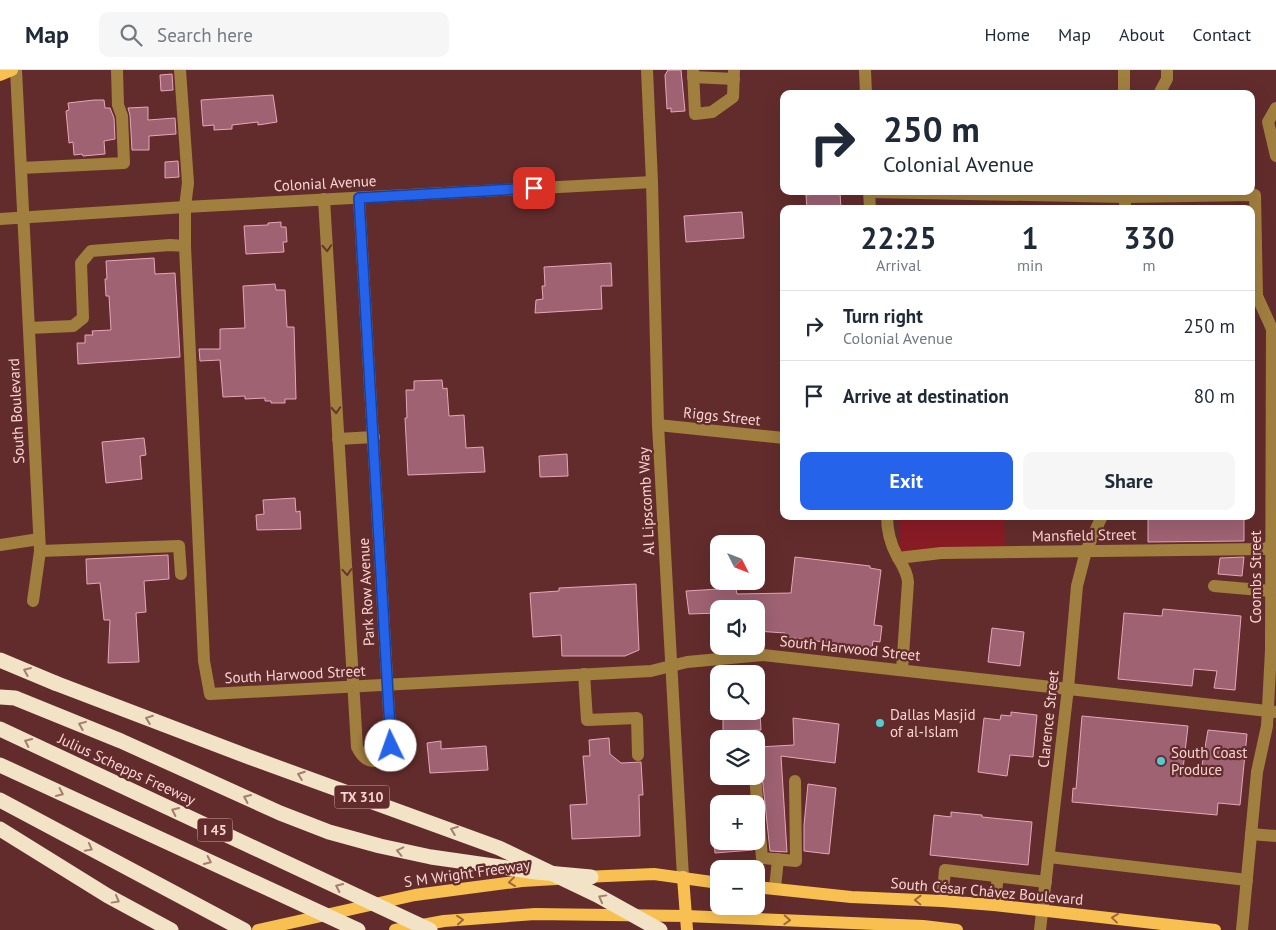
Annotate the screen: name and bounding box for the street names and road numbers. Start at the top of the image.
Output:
street label: Colonial Avenue [273,171,377,195]
street label: South Boulevard [4,358,28,464]
street label: Riggs Street [682,402,762,430]
street label: Al Lipscomb Way [634,447,658,555]
street label: Mansfield Street [1032,525,1136,545]
street label: Coombs Street [1246,530,1265,624]
street label: Park Row Avenue [354,537,378,647]
street label: South Harwood Street [779,631,921,665]
street label: South Harwood Street [224,661,366,687]
street label: Clarence Street [1033,669,1063,769]
street label: Julius Schepps Freeway [54,728,199,809]
road number: TX 310 [334,786,390,809]
road number: I 45 [198,818,232,842]
street label: S M Wright Freeway [403,855,531,891]
street label: South César Chávez Boulevard [890,873,1084,909]

